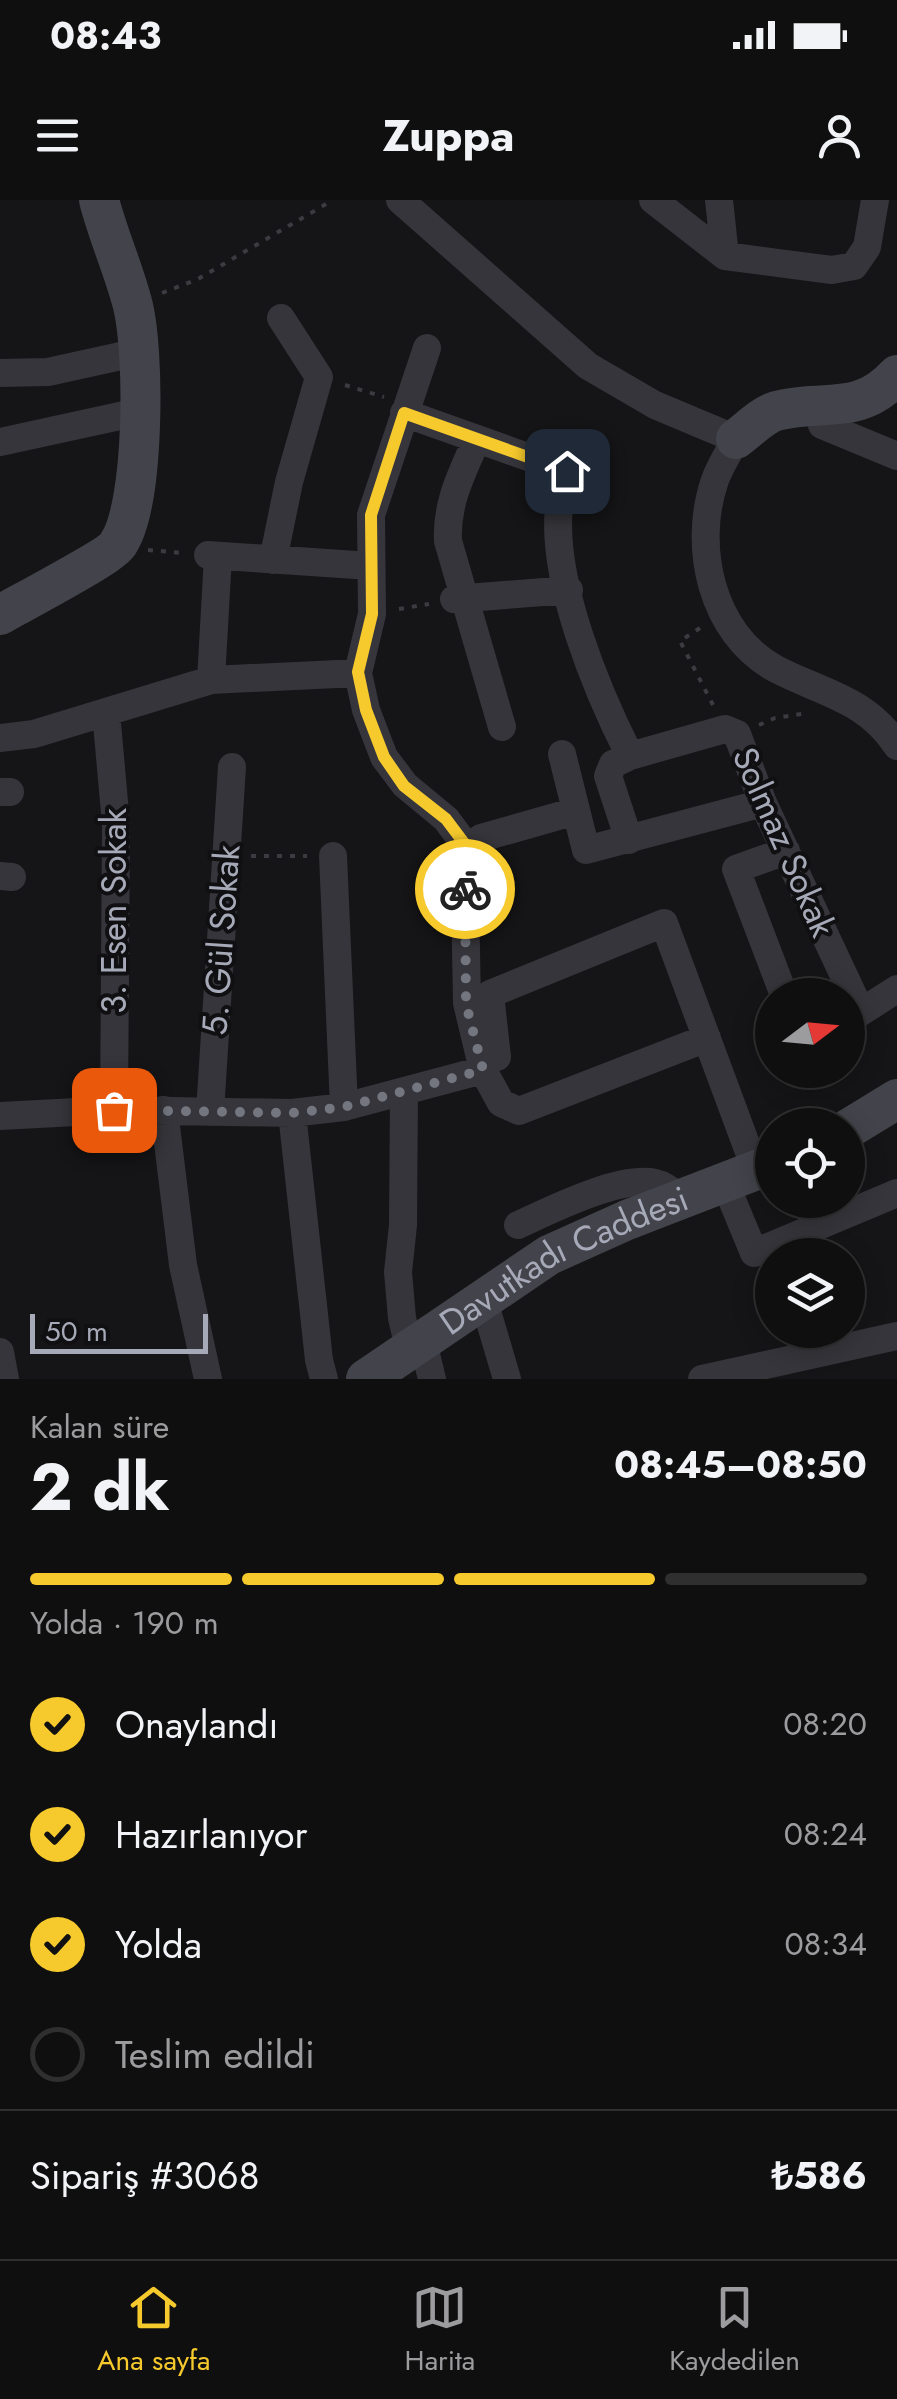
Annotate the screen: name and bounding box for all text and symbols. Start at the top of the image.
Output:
text: 08:43 [50,8,161,63]
text: Zuppa [382,103,515,168]
icon: menu [30,108,85,163]
icon: person [812,108,867,163]
pin [525,429,610,514]
icon: home [540,444,595,499]
street label: Solmaz Sokak [720,739,848,945]
street label: 3. Esen Sokak [89,808,139,1014]
courier [415,839,515,939]
street label: 5. Gül Sokak [189,843,253,1037]
icon: bike [438,862,493,917]
north arrow [755,978,865,1088]
map controls [755,978,865,1348]
pin [72,1068,157,1153]
icon: bag [87,1083,142,1138]
button: locate [755,1108,865,1218]
street label: Davutkadı Caddesi [430,1174,695,1347]
button: layers [755,1238,865,1348]
scale bar [30,1309,208,1354]
text: 50 m [45,1311,108,1352]
text: Kalan süre [30,1404,169,1450]
text: 08:45–08:50 [614,1437,867,1492]
text: 2 dk [30,1440,170,1534]
text: Yolda · 190 m [30,1600,219,1646]
icon: check [30,1697,85,1752]
text: Onaylandı [115,1697,278,1752]
text: 08:20 [783,1701,867,1747]
icon: check [30,1807,85,1862]
text: Hazırlanıyor [115,1807,308,1862]
text: 08:24 [784,1811,867,1857]
icon: check [30,1917,85,1972]
text: Yolda [115,1917,202,1972]
text: 08:34 [785,1921,867,1967]
text: Teslim edildi [115,2027,315,2082]
text: Sipariş #3068 [30,2148,259,2203]
text: ₺586 [772,2148,867,2203]
tab: Ana sayfa [97,2280,211,2381]
tab: Harita [405,2280,475,2381]
tab: Kaydedilen [669,2280,800,2381]

